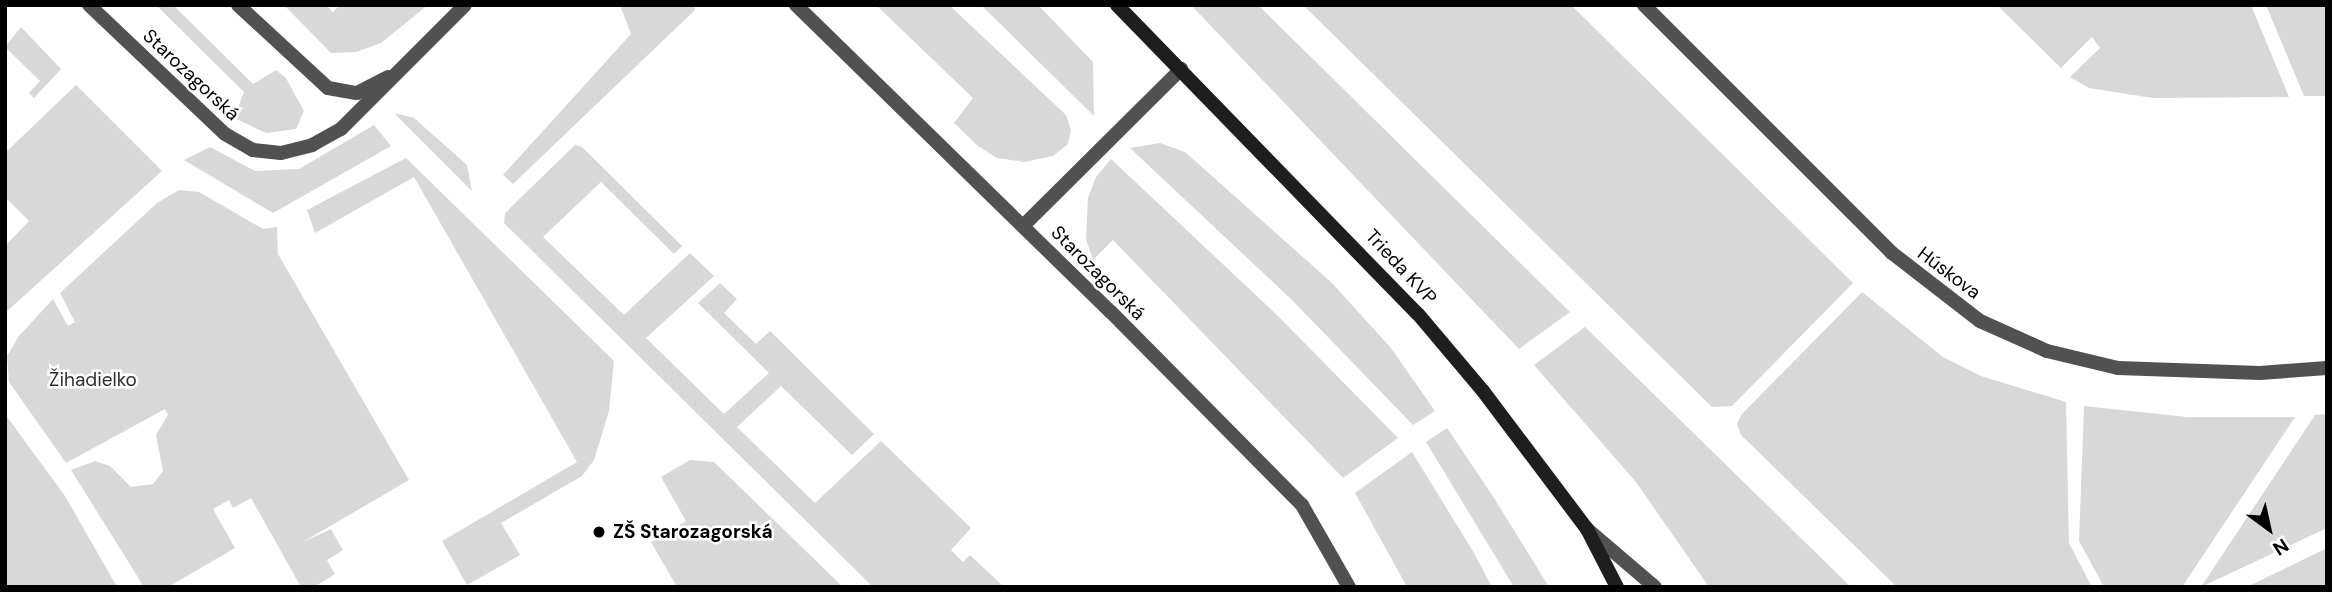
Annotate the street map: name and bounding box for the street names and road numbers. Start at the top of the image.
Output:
street label: Starozagorská [138,24,244,126]
street label: Starozagorská [1046,221,1150,325]
street label: Trieda KVP [1361,225,1441,309]
street label: Húskova [1913,242,1985,304]

